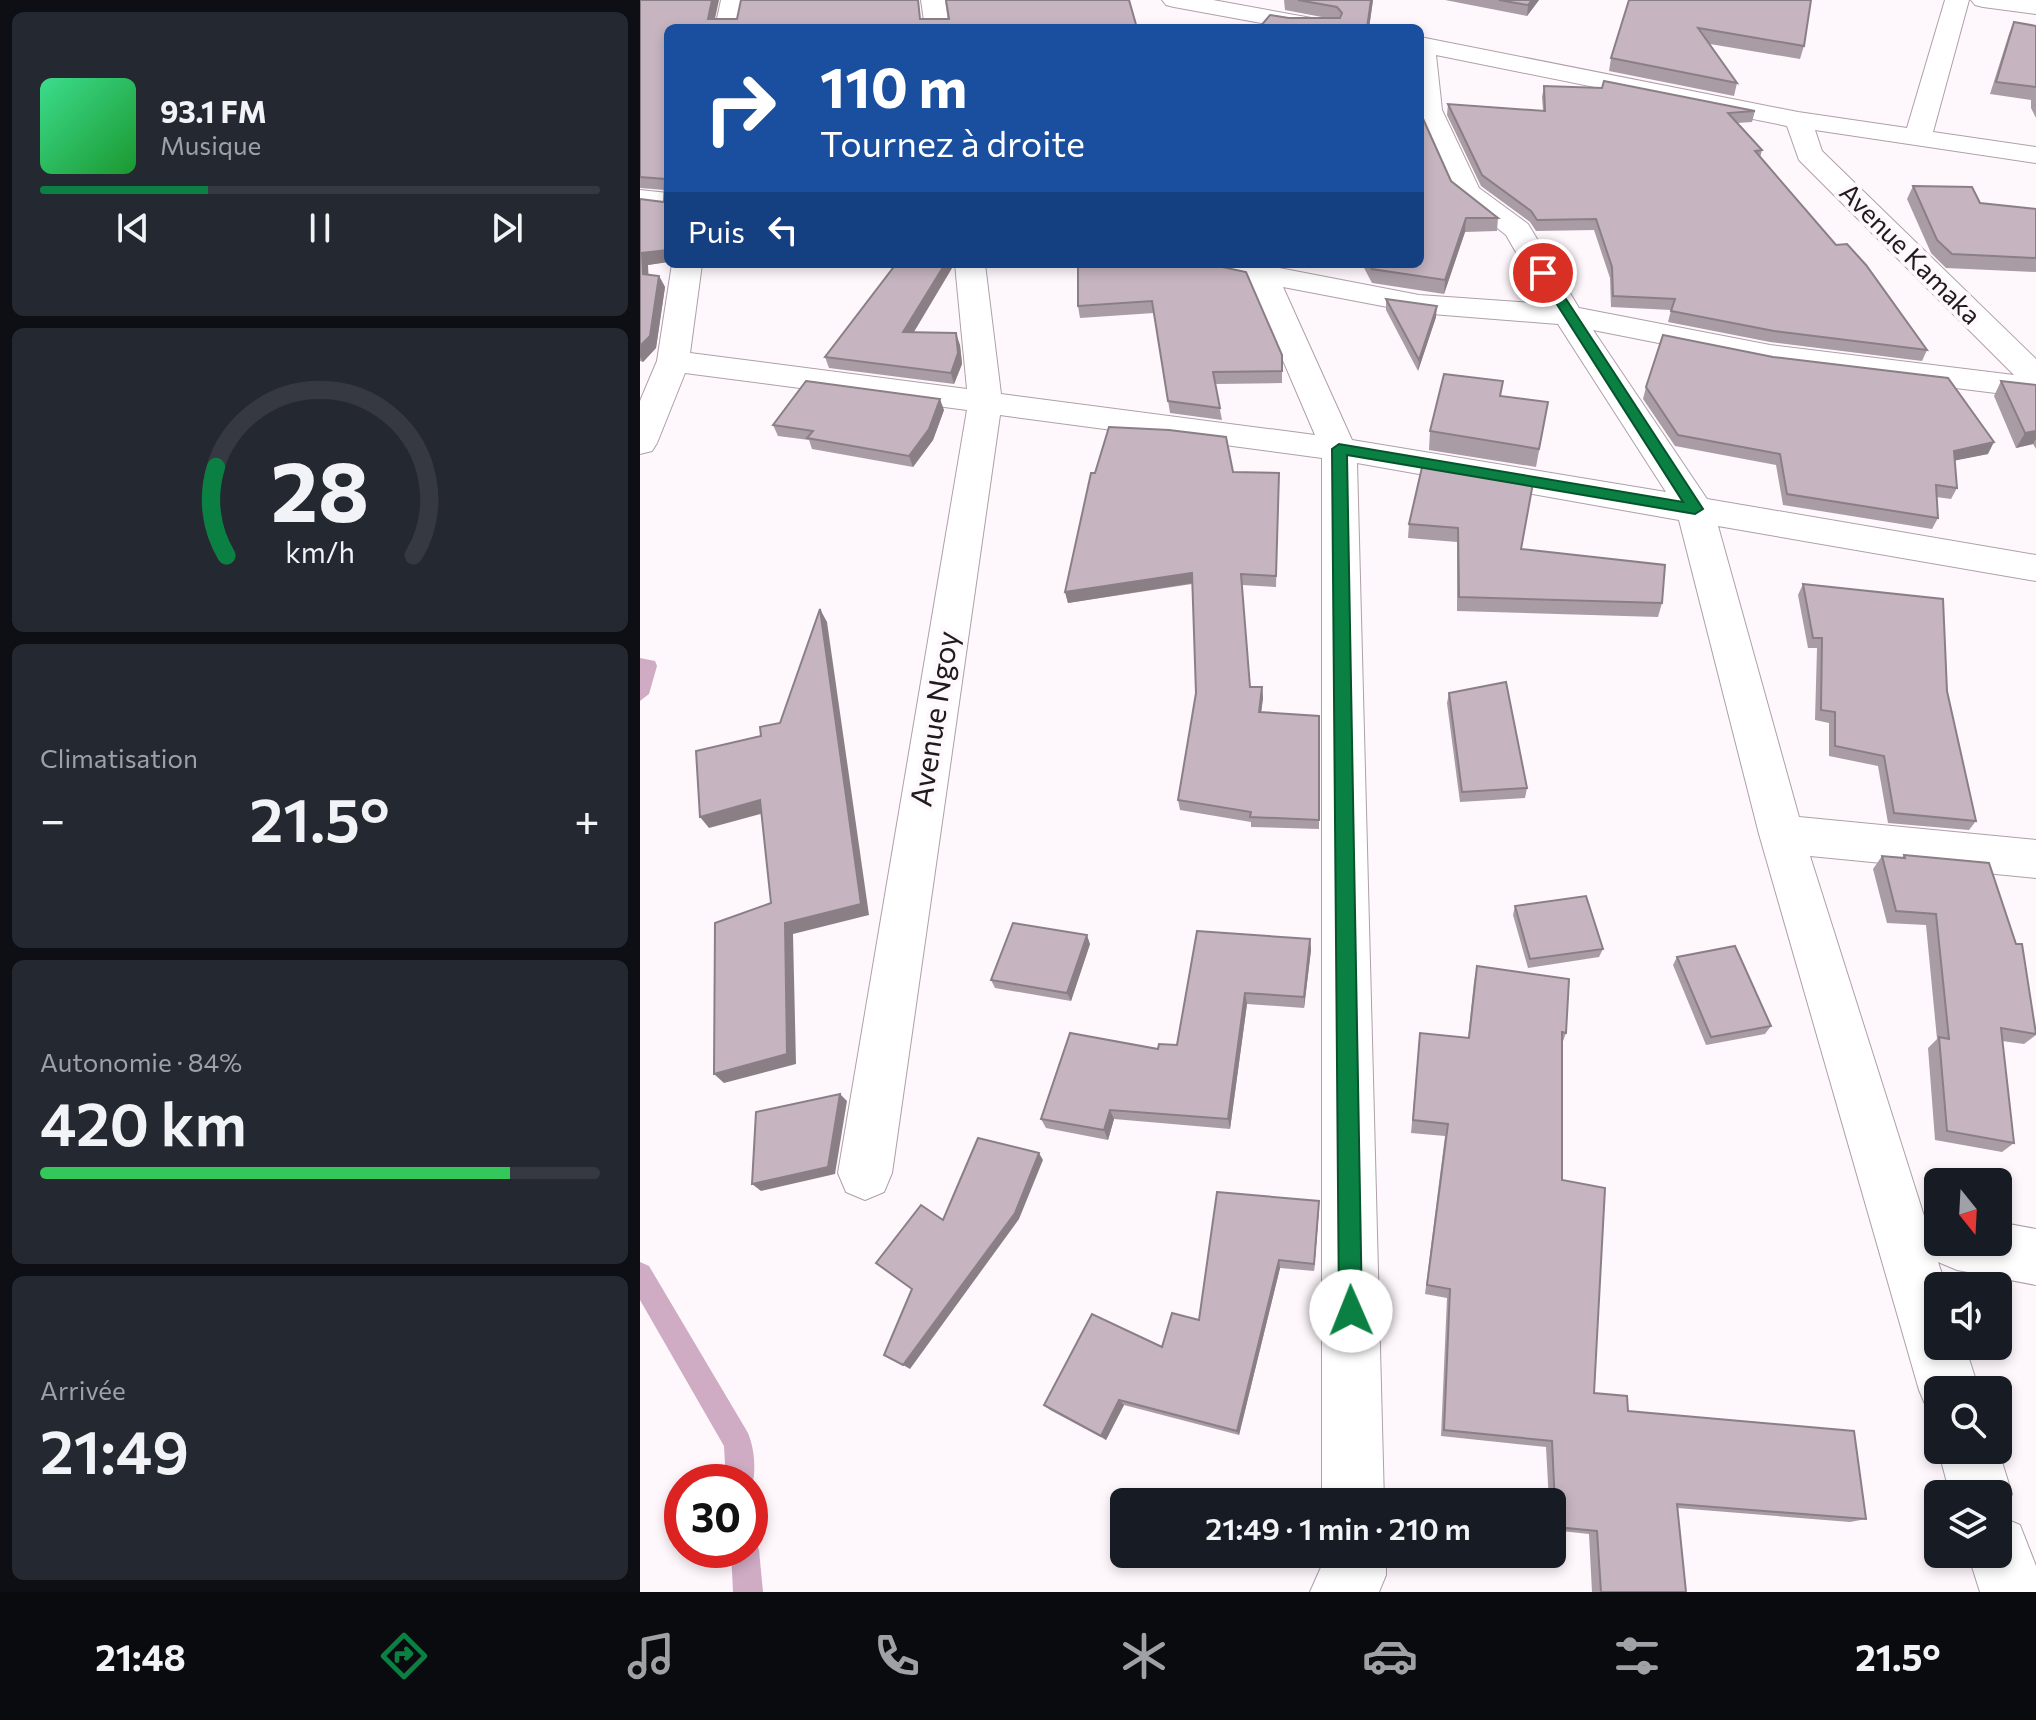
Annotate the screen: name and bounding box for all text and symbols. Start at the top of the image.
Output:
text: 110 m [820,51,967,120]
icon: right [688,56,792,160]
text: 93.1 FM [160,92,267,129]
text: Tournez à droite [820,120,1085,164]
text: Musique [160,129,261,160]
street label: Avenue Kamaka [1834,176,1988,330]
icon: previous [111,206,155,250]
icon: pause [298,206,342,250]
icon: next [485,206,529,250]
icon: left [761,208,805,252]
text: Puis [688,212,745,249]
pin [1509,239,1577,307]
icon: arrive [1521,251,1565,295]
text: 28 [271,437,369,539]
text: km/h [285,534,355,569]
street label: Avenue Ngoy [900,628,965,809]
text: Climatisation [40,742,198,773]
text: 21.5° [249,781,390,854]
text: − [40,791,65,845]
text: + [574,791,600,845]
text: Autonomie · 84% [40,1046,242,1077]
text: 420 km [40,1085,247,1158]
north arrow [1924,1168,2012,1256]
map controls [1924,1168,2012,1568]
position arrow [1309,1269,1393,1353]
button: sound [1924,1272,2012,1360]
text: Arrivée [40,1374,126,1405]
button: search [1924,1376,2012,1464]
text: 21:49 [40,1413,189,1486]
speed limit sign: 30 [664,1464,768,1568]
button: layers [1924,1480,2012,1568]
text: 21:49 · 1 min · 210 m [1205,1509,1471,1546]
icon: directions [376,1628,432,1684]
icon: music [623,1628,679,1684]
icon: phone [869,1628,925,1684]
icon: climate [1116,1628,1172,1684]
icon: car [1362,1628,1418,1684]
icon: filters [1609,1628,1665,1684]
text: 21:48 [95,1634,186,1678]
text: 21.5° [1855,1634,1941,1678]

